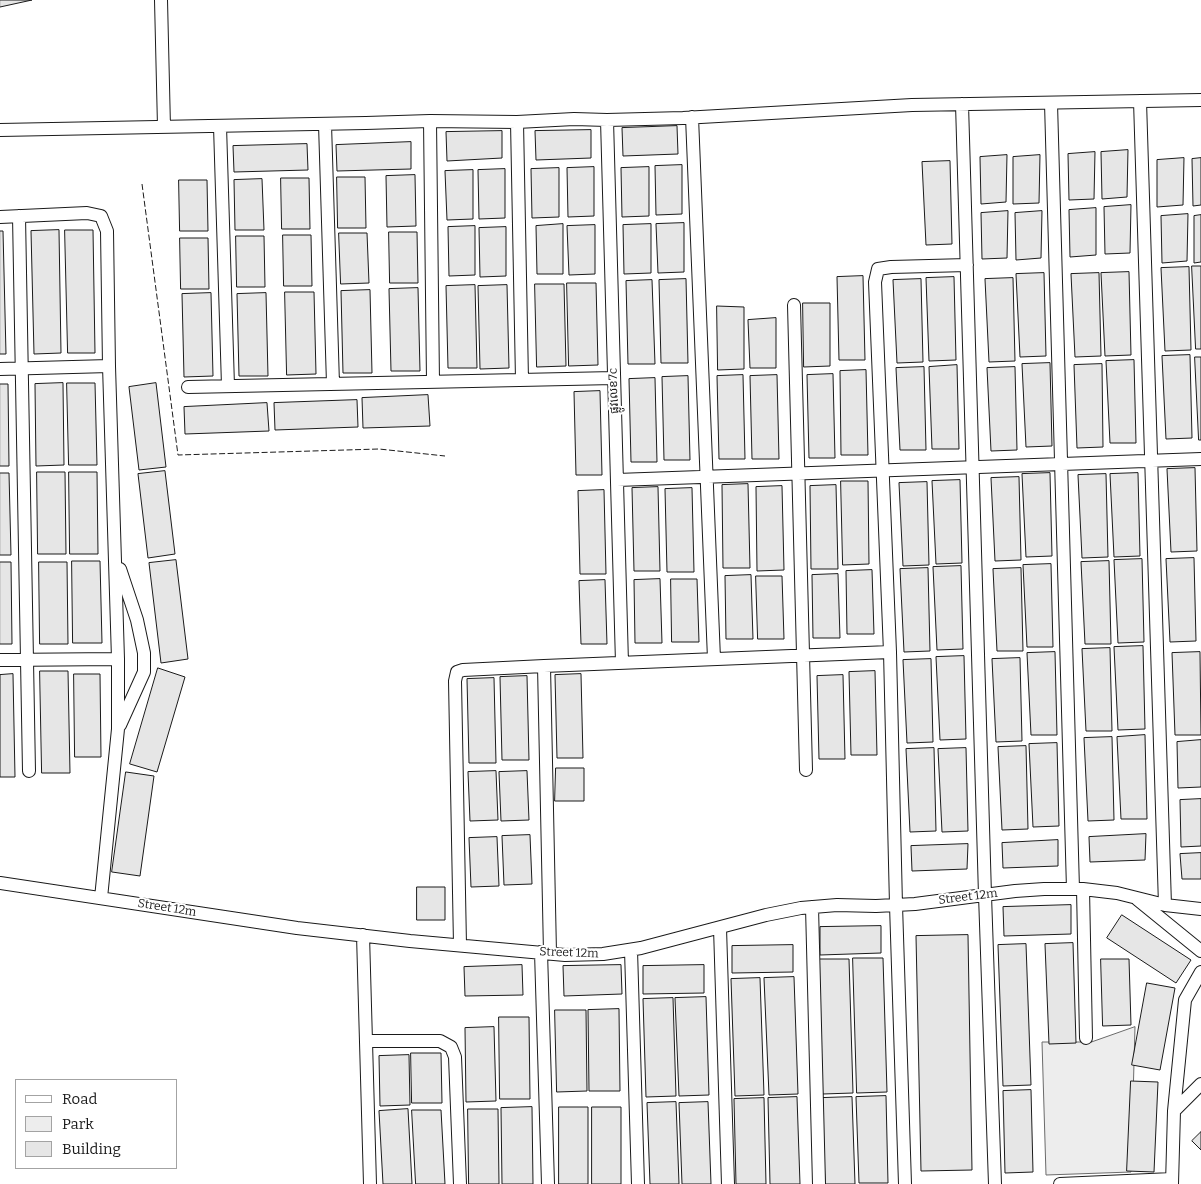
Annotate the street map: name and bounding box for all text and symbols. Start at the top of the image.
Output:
street label: ផ្លូវលេខ7c [606,368,622,414]
street label: Street 12m [938,886,998,908]
street label: Street 12m [137,896,197,920]
street label: Street 12m [539,945,599,961]
legend [15,1079,178,1169]
text: Road [62,1090,97,1108]
text: Park [62,1115,94,1133]
text: Building [62,1140,121,1158]

